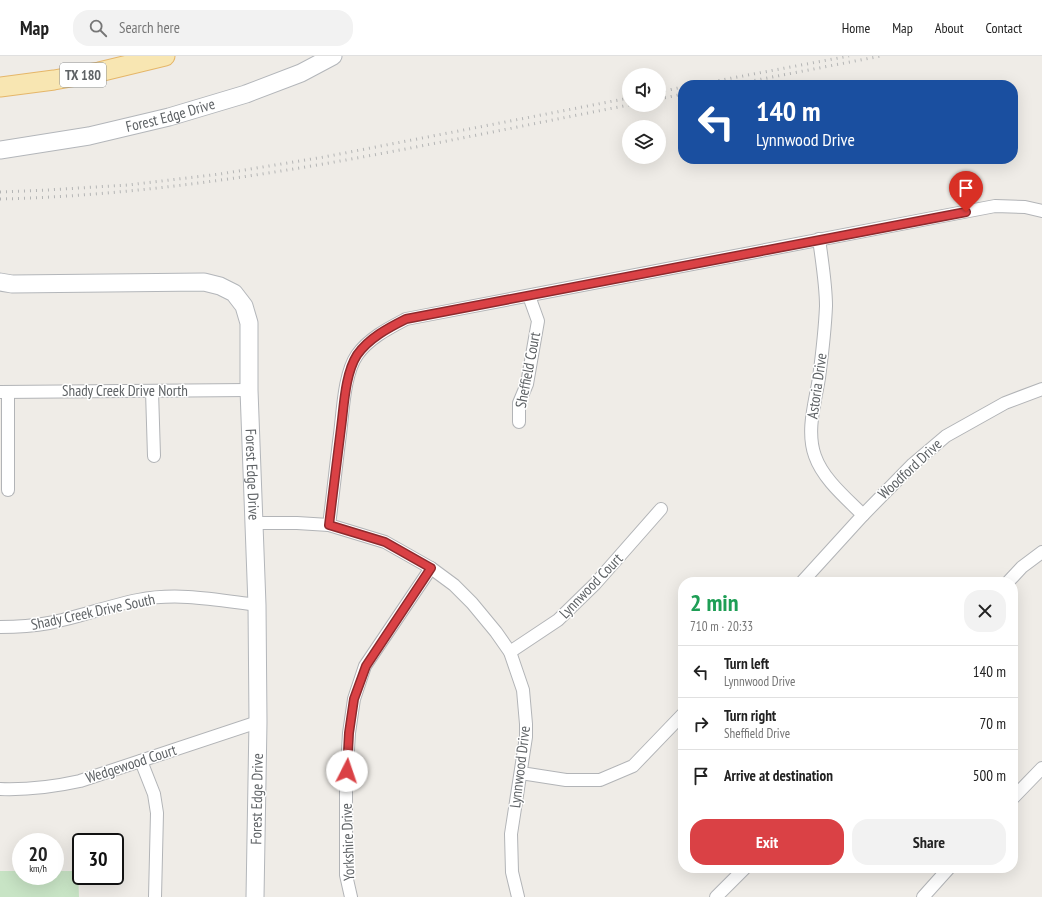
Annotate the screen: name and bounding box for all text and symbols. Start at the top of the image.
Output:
search box [73,10,353,46]
text: Map [20,16,49,40]
icon: search [87,17,109,39]
text: Search here [119,18,180,37]
text: Home [842,19,870,37]
text: Map [892,19,913,37]
text: About [935,19,964,37]
text: Contact [986,19,1022,37]
road number: TX 180 [60,63,106,87]
map controls [622,68,666,164]
button: sound [622,68,666,112]
text: 140 m [756,92,820,129]
street label: Forest Edge Drive [124,94,217,136]
icon: left [690,96,742,148]
button: layers [622,120,666,164]
text: Lynnwood Drive [756,128,855,151]
pin [949,171,983,212]
icon: arrive [955,177,977,199]
street label: Sheffield Court [511,330,544,410]
street label: Astoria Drive [802,352,831,420]
street label: Shady Creek Drive North [62,381,188,400]
street label: Forest Edge Drive [241,428,264,521]
street label: Woodford Drive [874,434,945,503]
street label: Lynnwood Court [555,549,626,622]
text: 2 min [690,587,738,618]
street label: Shady Creek Drive South [29,589,157,634]
button: close [964,590,1006,632]
text: 710 m · 20:33 [690,618,753,635]
text: Turn left [724,654,769,673]
icon: left [690,661,712,683]
text: 140 m [973,662,1006,681]
text: Lynnwood Drive [724,673,796,690]
text: Turn right [724,706,776,725]
icon: right [690,713,712,735]
text: 70 m [980,714,1006,733]
street label: Lynnwood Drive [505,725,534,809]
text: Sheffield Drive [724,725,790,742]
street label: Wedgewood Court [83,740,179,787]
position arrow [326,750,368,792]
street label: Forest Edge Drive [246,753,267,845]
icon: arrive [690,765,712,787]
text: Arrive at destination [724,766,833,785]
text: 500 m [973,766,1006,785]
street label: Yorkshire Drive [337,803,358,881]
button: Exit [690,819,844,865]
button: Share [852,819,1006,865]
speed limit sign: 30 [72,833,124,885]
text: 20 [28,841,48,867]
text: km/h [29,862,47,875]

